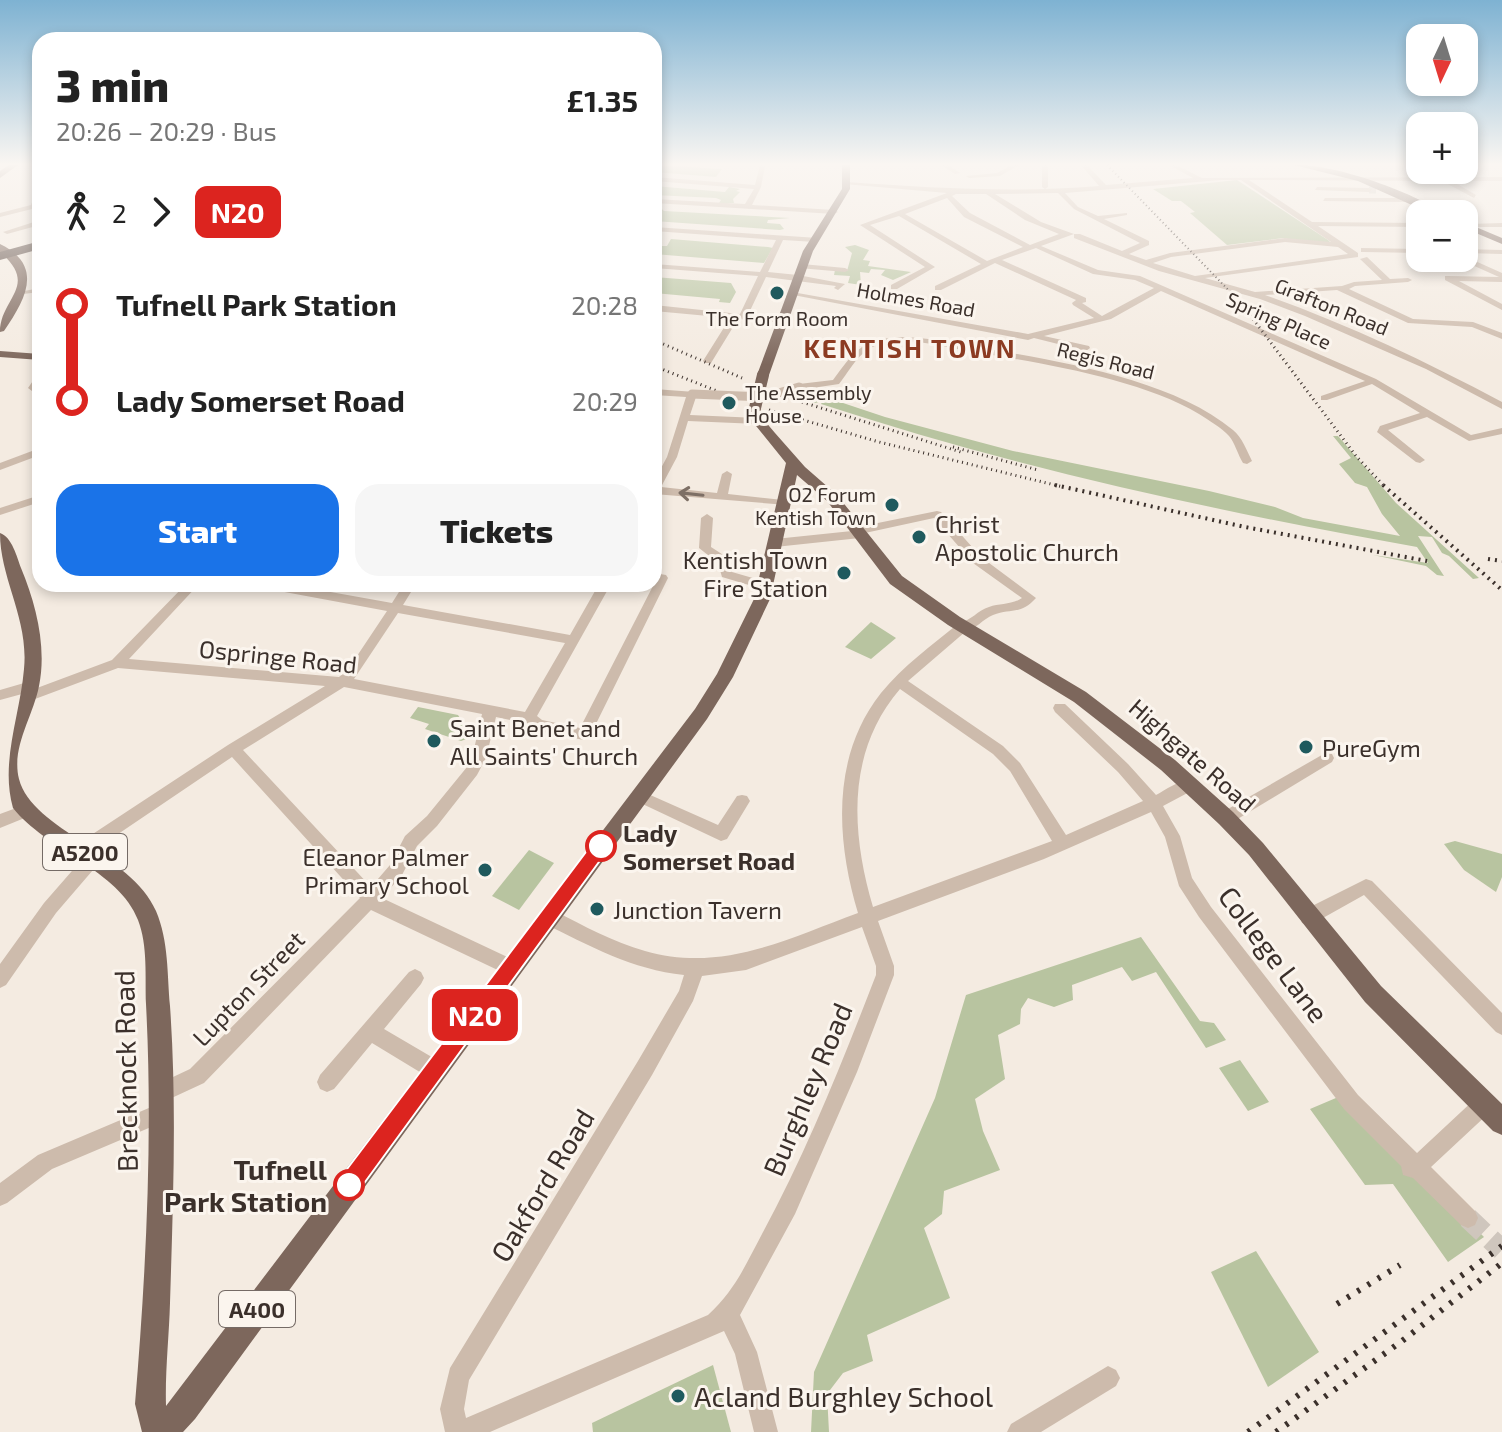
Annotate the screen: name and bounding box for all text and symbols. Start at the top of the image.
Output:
north arrow [1406,24,1478,96]
map controls [1406,24,1478,272]
text: 3 min [56,58,169,111]
text: £1.35 [567,82,638,118]
button: + [1406,112,1478,184]
text: 20:26 – 20:29 · Bus [56,115,277,146]
icon: walk [56,190,100,234]
icon: forward [139,190,183,234]
text: N20 [211,195,265,229]
text: 2 [112,197,127,228]
button: − [1406,200,1478,272]
street label: Grafton Road [1272,272,1392,340]
street label: Holmes Road [855,277,977,321]
marker: The Form Room [768,284,786,302]
text: Tufnell Park Station [116,286,397,322]
street label: Spring Place [1223,286,1335,354]
text: 20:28 [571,289,638,320]
place label: The Form Room [706,306,848,330]
district label: KENTISH TOWN [804,332,1016,363]
street label: Regis Road [1055,336,1157,384]
place label: The Assembly House [745,380,872,427]
text: Lady Somerset Road [116,382,405,418]
text: 20:29 [572,385,638,416]
marker: The Assembly House [720,394,738,412]
place label: O2 Forum Kentish Town [755,482,876,529]
button: Start [56,484,339,576]
button: Tickets [355,484,638,576]
one-way arrow [678,486,705,501]
marker: O2 Forum Kentish Town [883,496,901,514]
place label: Christ Apostolic Church [935,509,1119,566]
marker: Christ Apostolic Church [910,528,928,546]
place label: Kentish Town Fire Station [683,545,828,602]
marker: Kentish Town Fire Station [835,564,853,582]
street label: Ospringe Road [198,633,358,679]
street label: Highgate Road [1124,692,1262,818]
place label: Saint Benet and All Saints' Church [450,713,638,770]
marker: Saint Benet and All Saints' Church [425,732,443,750]
place label: PureGym [1322,733,1421,762]
marker: PureGym [1297,738,1315,756]
place label: Lady Somerset Road [623,818,795,875]
marker: Lady Somerset Road [586,831,616,861]
road number: A5200 [43,834,127,870]
place label: Eleanor Palmer Primary School [302,842,469,899]
marker: Eleanor Palmer Primary School [476,861,494,879]
street label: College Lane [1212,879,1336,1029]
place label: Junction Tavern [613,895,782,924]
marker: Junction Tavern [588,900,606,918]
street label: Lupton Street [186,924,310,1052]
street label: Brecknock Road [106,970,144,1172]
line badge: N20 [429,989,521,1041]
street label: Burghley Road [755,997,859,1181]
text: N20 [448,998,502,1032]
street label: Oakford Road [483,1102,601,1268]
place label: Tufnell Park Station [164,1152,328,1218]
marker: Tufnell Park Station [334,1170,364,1200]
road number: A400 [219,1291,295,1327]
place label: Acland Burghley School [694,1379,994,1413]
marker: Acland Burghley School [669,1387,687,1405]

